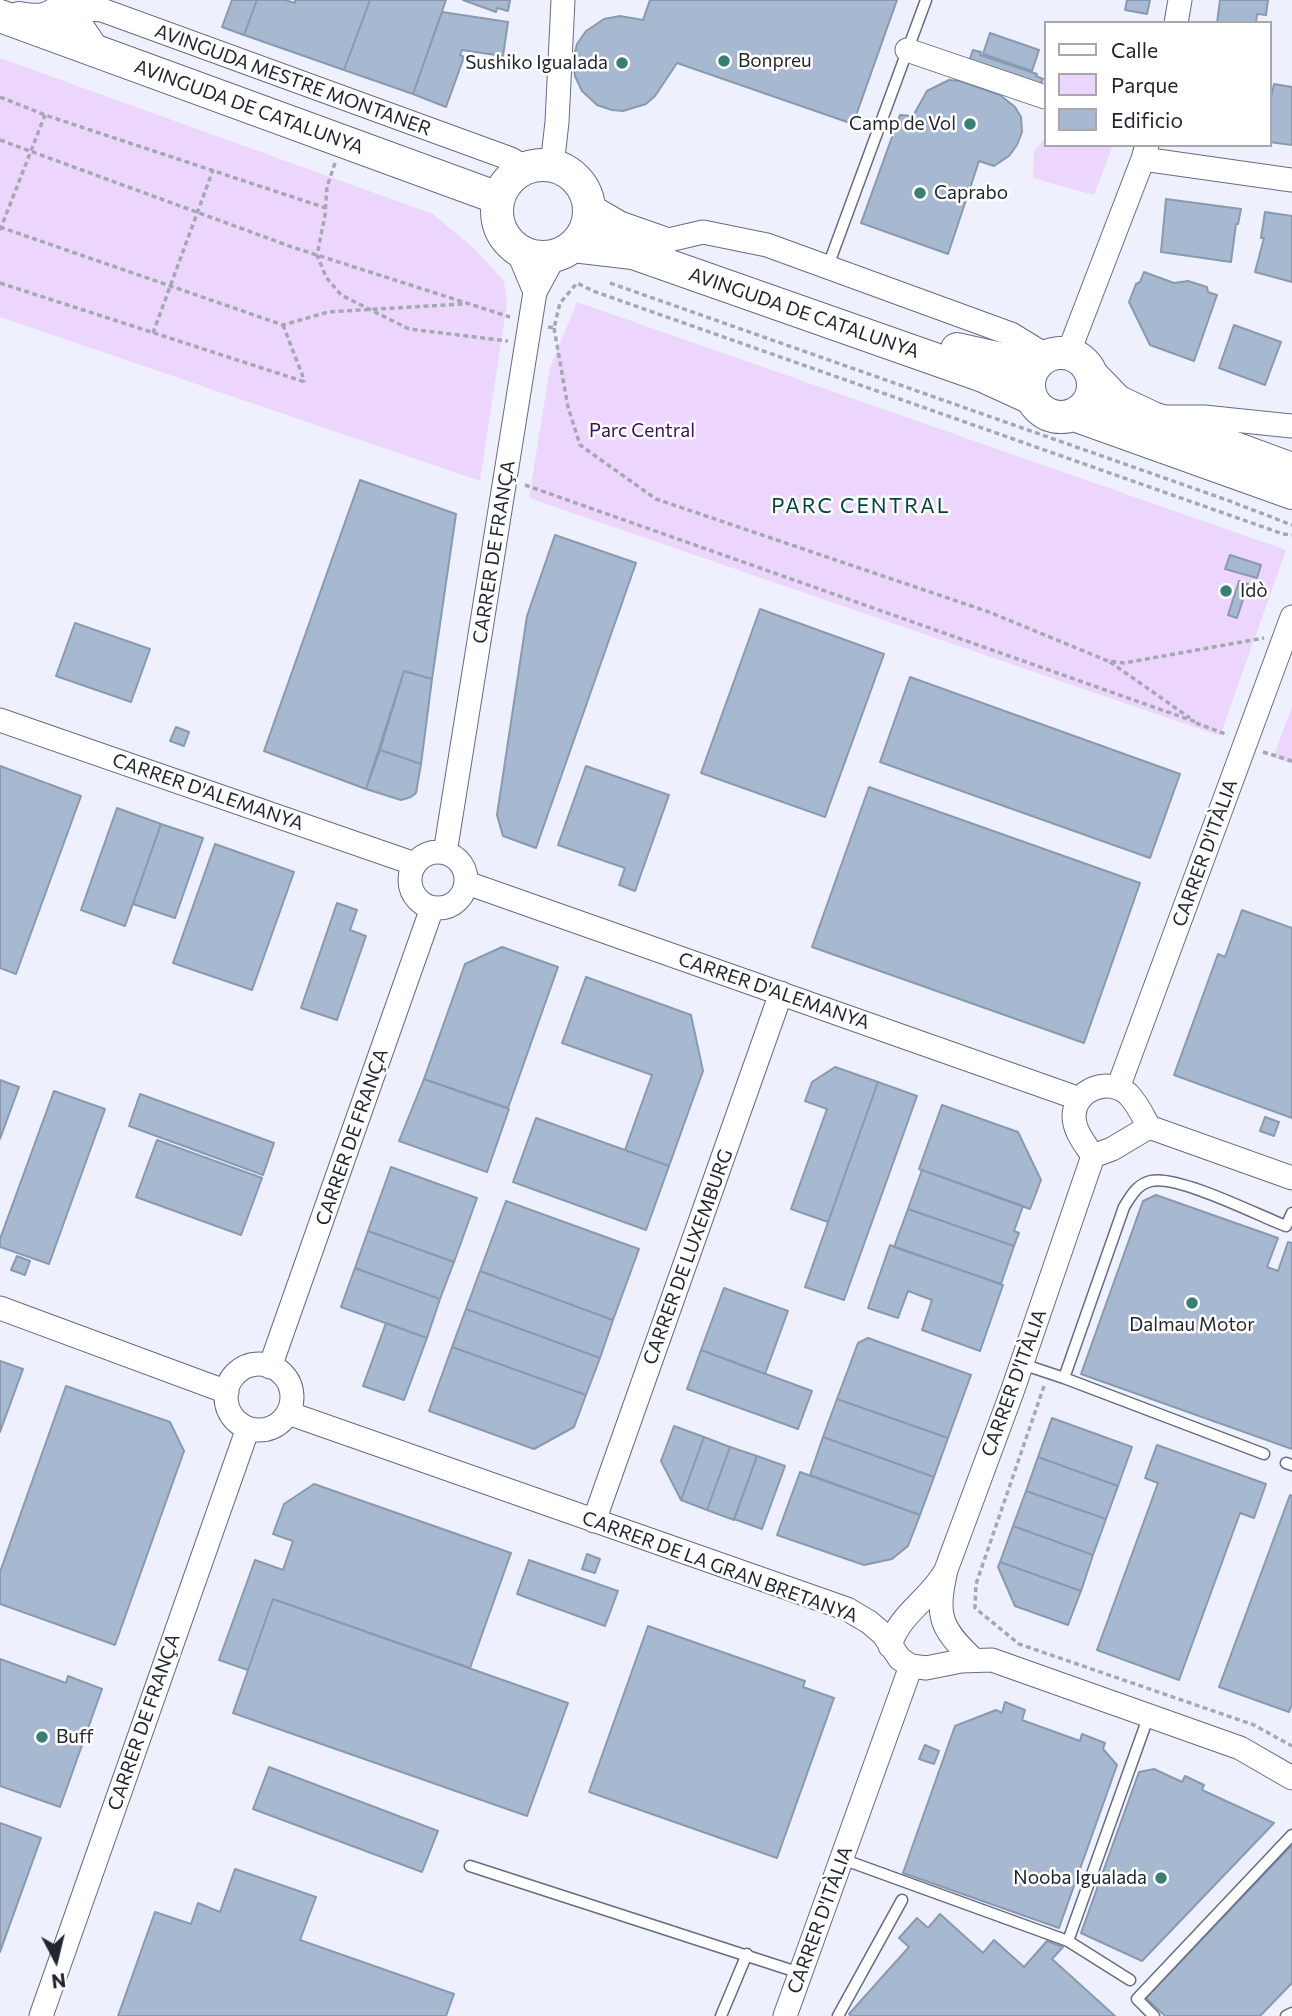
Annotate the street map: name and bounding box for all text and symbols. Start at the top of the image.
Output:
street label: AVINGUDA MESTRE MONTANER [152,19,434,141]
legend [1044,21,1271,147]
text: Calle [1111,37,1158,62]
place label: Bonpreu [738,50,812,72]
place label: Sushiko Igualada [465,52,608,74]
marker: Bonpreu [716,53,732,69]
street label: AVINGUDA DE CATALUNYA [131,55,367,159]
marker: Sushiko Igualada [614,55,630,71]
text: Parque [1111,72,1178,97]
text: Edificio [1111,107,1183,132]
place label: Camp de Vol [849,113,956,135]
marker: Camp de Vol [962,116,978,132]
place label: Caprabo [934,182,1008,204]
marker: Caprabo [912,185,928,201]
street label: AVINGUDA DE CATALUNYA [686,263,922,363]
park label: Parc Central [589,420,695,442]
street label: CARRER DE FRANÇA [468,459,520,645]
district label: PARC CENTRAL [773,493,949,519]
place label: Idò [1240,580,1268,602]
marker: Idò [1218,583,1234,599]
street label: CARRER D'ALEMANYA [109,749,307,835]
street label: CARRER D'ITÀLIA [1168,776,1242,930]
street label: CARRER D'ALEMANYA [675,948,873,1034]
street label: CARRER DE FRANÇA [311,1046,393,1228]
street label: CARRER DE LUXEMBURG [638,1146,738,1368]
marker: Dalmau Motor [1184,1295,1200,1311]
street label: CARRER D'ITÀLIA [977,1306,1051,1460]
place label: Dalmau Motor [1129,1314,1255,1336]
street label: CARRER DE LA GRAN BRETANYA [579,1506,861,1628]
street label: CARRER DE FRANÇA [103,1631,185,1813]
place label: Buff [56,1726,93,1748]
marker: Buff [34,1729,50,1745]
street label: CARRER D'ITÀLIA [783,1843,857,1997]
place label: Nooba Igualada [1013,1867,1147,1889]
marker: Nooba Igualada [1153,1870,1169,1886]
north arrow [21,1925,91,1995]
text: N [50,1969,67,1994]

